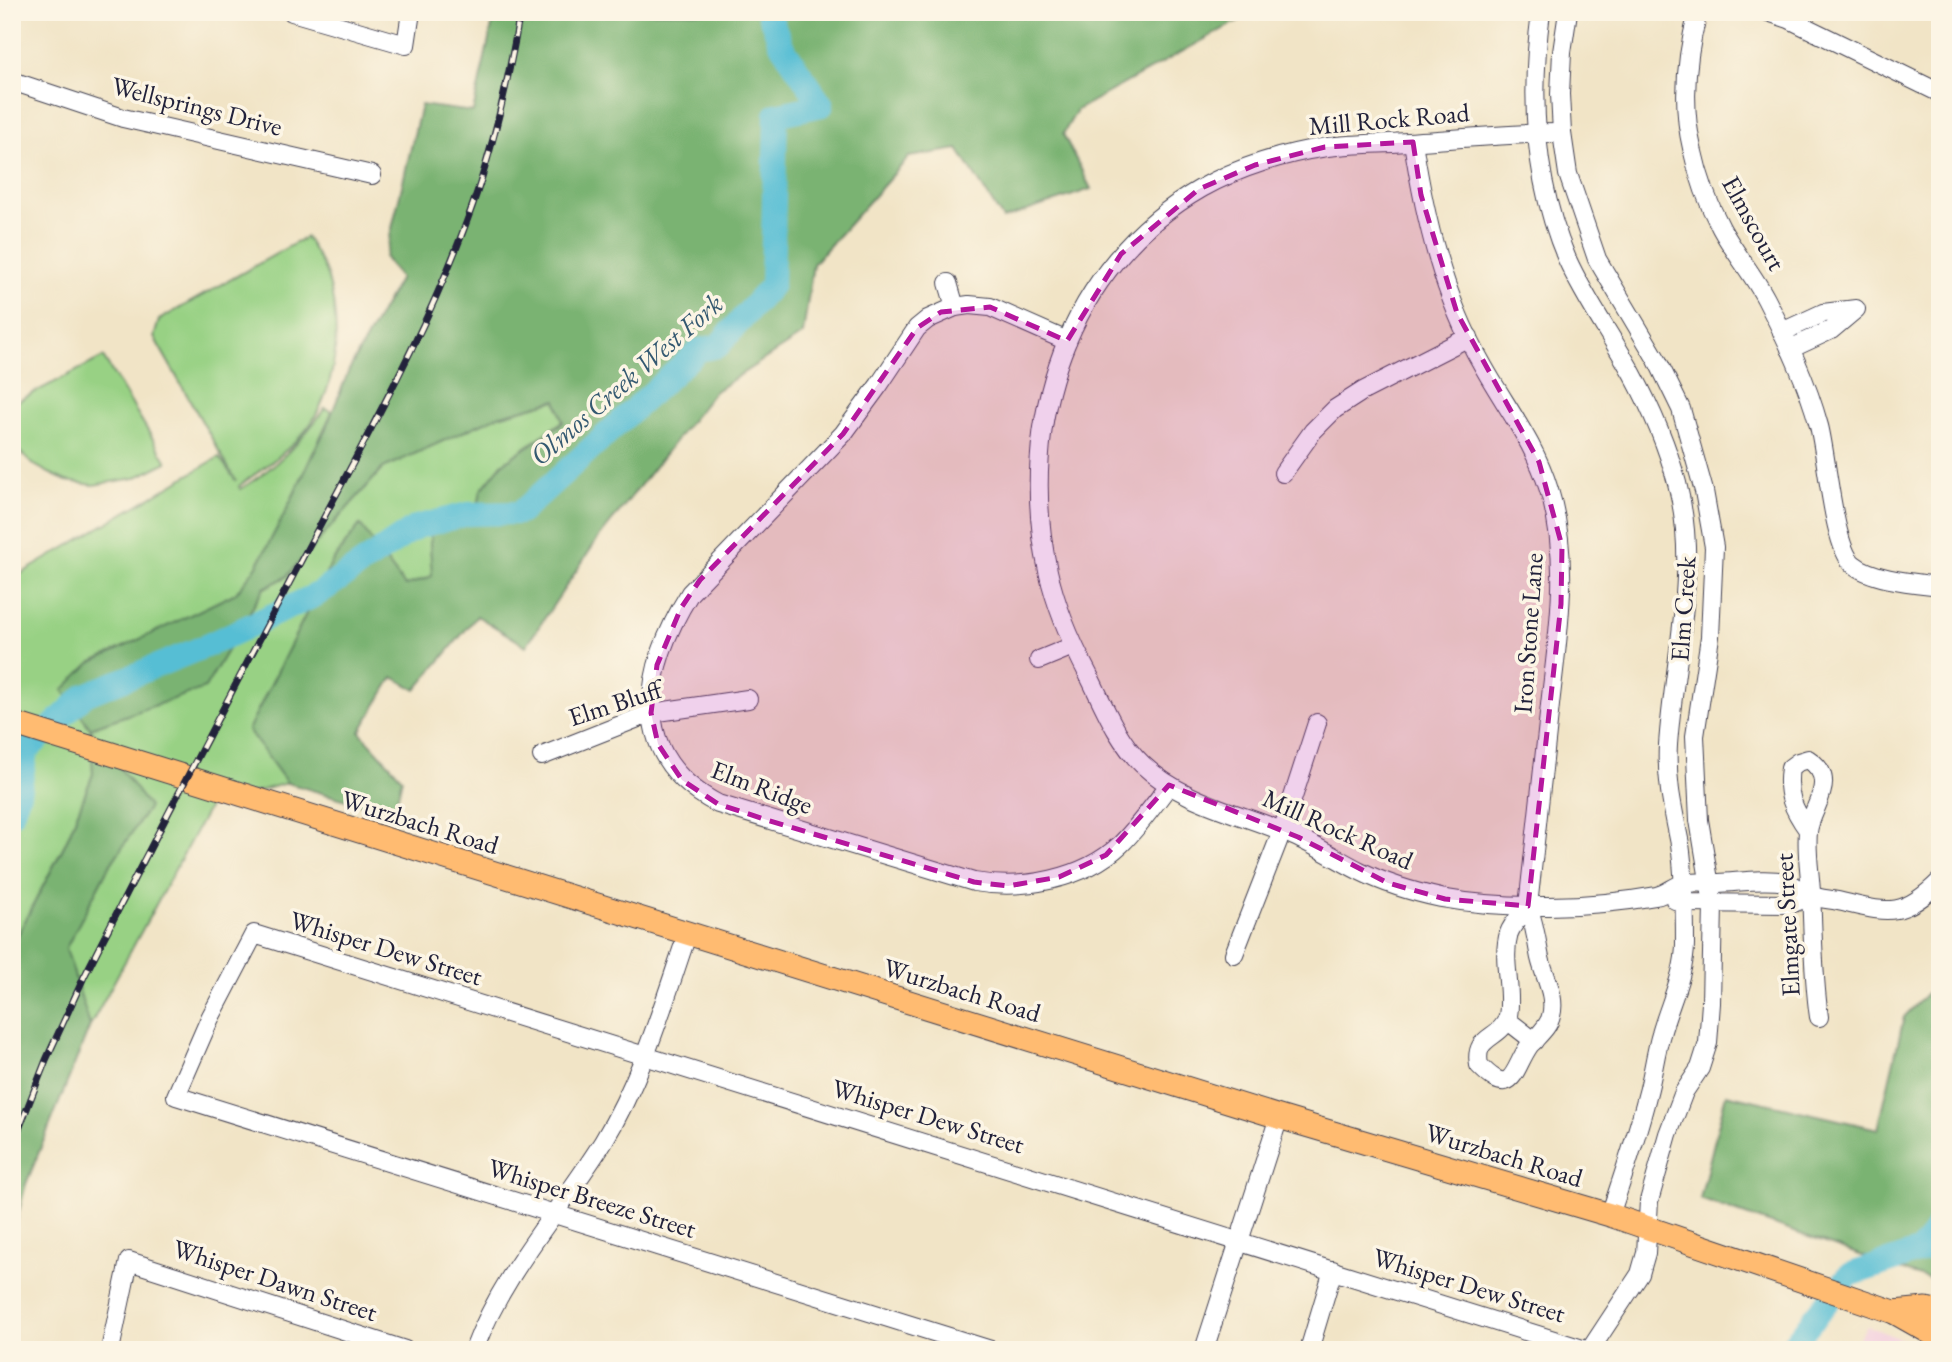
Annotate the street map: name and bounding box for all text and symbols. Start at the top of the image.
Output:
street label: Wellsprings Drive [108,68,286,144]
street label: Mill Rock Road [1307,95,1472,143]
street label: Elmscourt [1714,170,1794,276]
water label: Olmos Creek West Fork [522,285,730,473]
street label: Iron Stone Lane [1505,552,1551,714]
street label: Elm Creek [1662,554,1704,663]
street label: Elm Bluff [564,671,669,734]
street label: Elm Ridge [706,752,818,822]
street label: Mill Rock Road [1257,781,1419,878]
street label: Wurzbach Road [337,782,504,862]
street label: Elmgate Street [1766,852,1808,998]
street label: Whisper Dew Street [286,903,486,993]
street label: Wurzbach Road [879,950,1046,1030]
street label: Whisper Dew Street [828,1071,1028,1161]
street label: Wurzbach Road [1421,1115,1588,1195]
street label: Whisper Breeze Street [484,1150,700,1246]
street label: Whisper Dawn Street [169,1231,381,1329]
street label: Whisper Dew Street [1369,1240,1569,1330]

